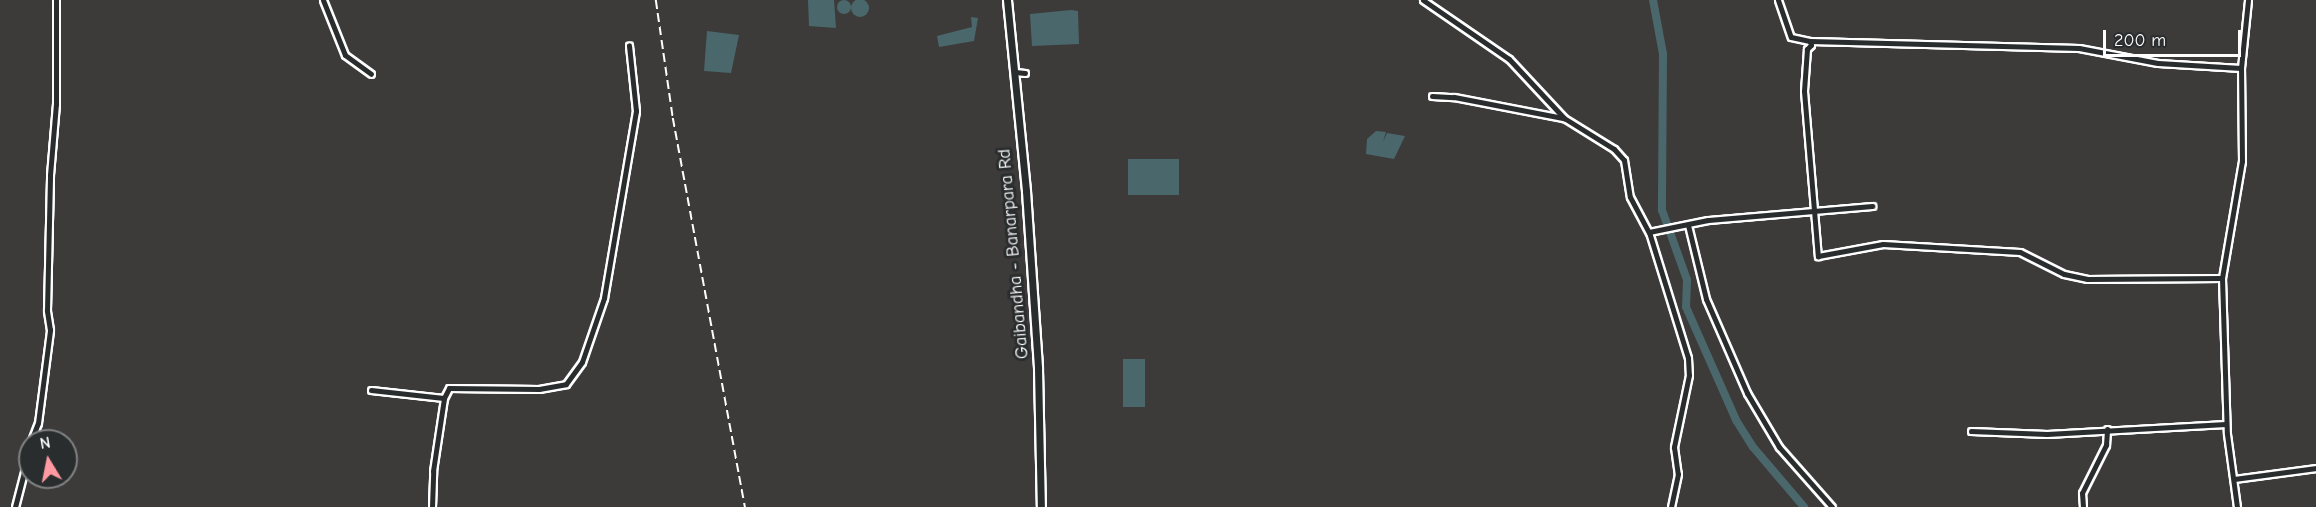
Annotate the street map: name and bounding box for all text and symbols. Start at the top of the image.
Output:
scale bar [2106,18,2244,56]
text: 200 m [2114,30,2166,51]
street label: Gaibandha - Banarpara Rd [994,148,1034,360]
north arrow [18,429,78,489]
text: N [39,433,52,453]

